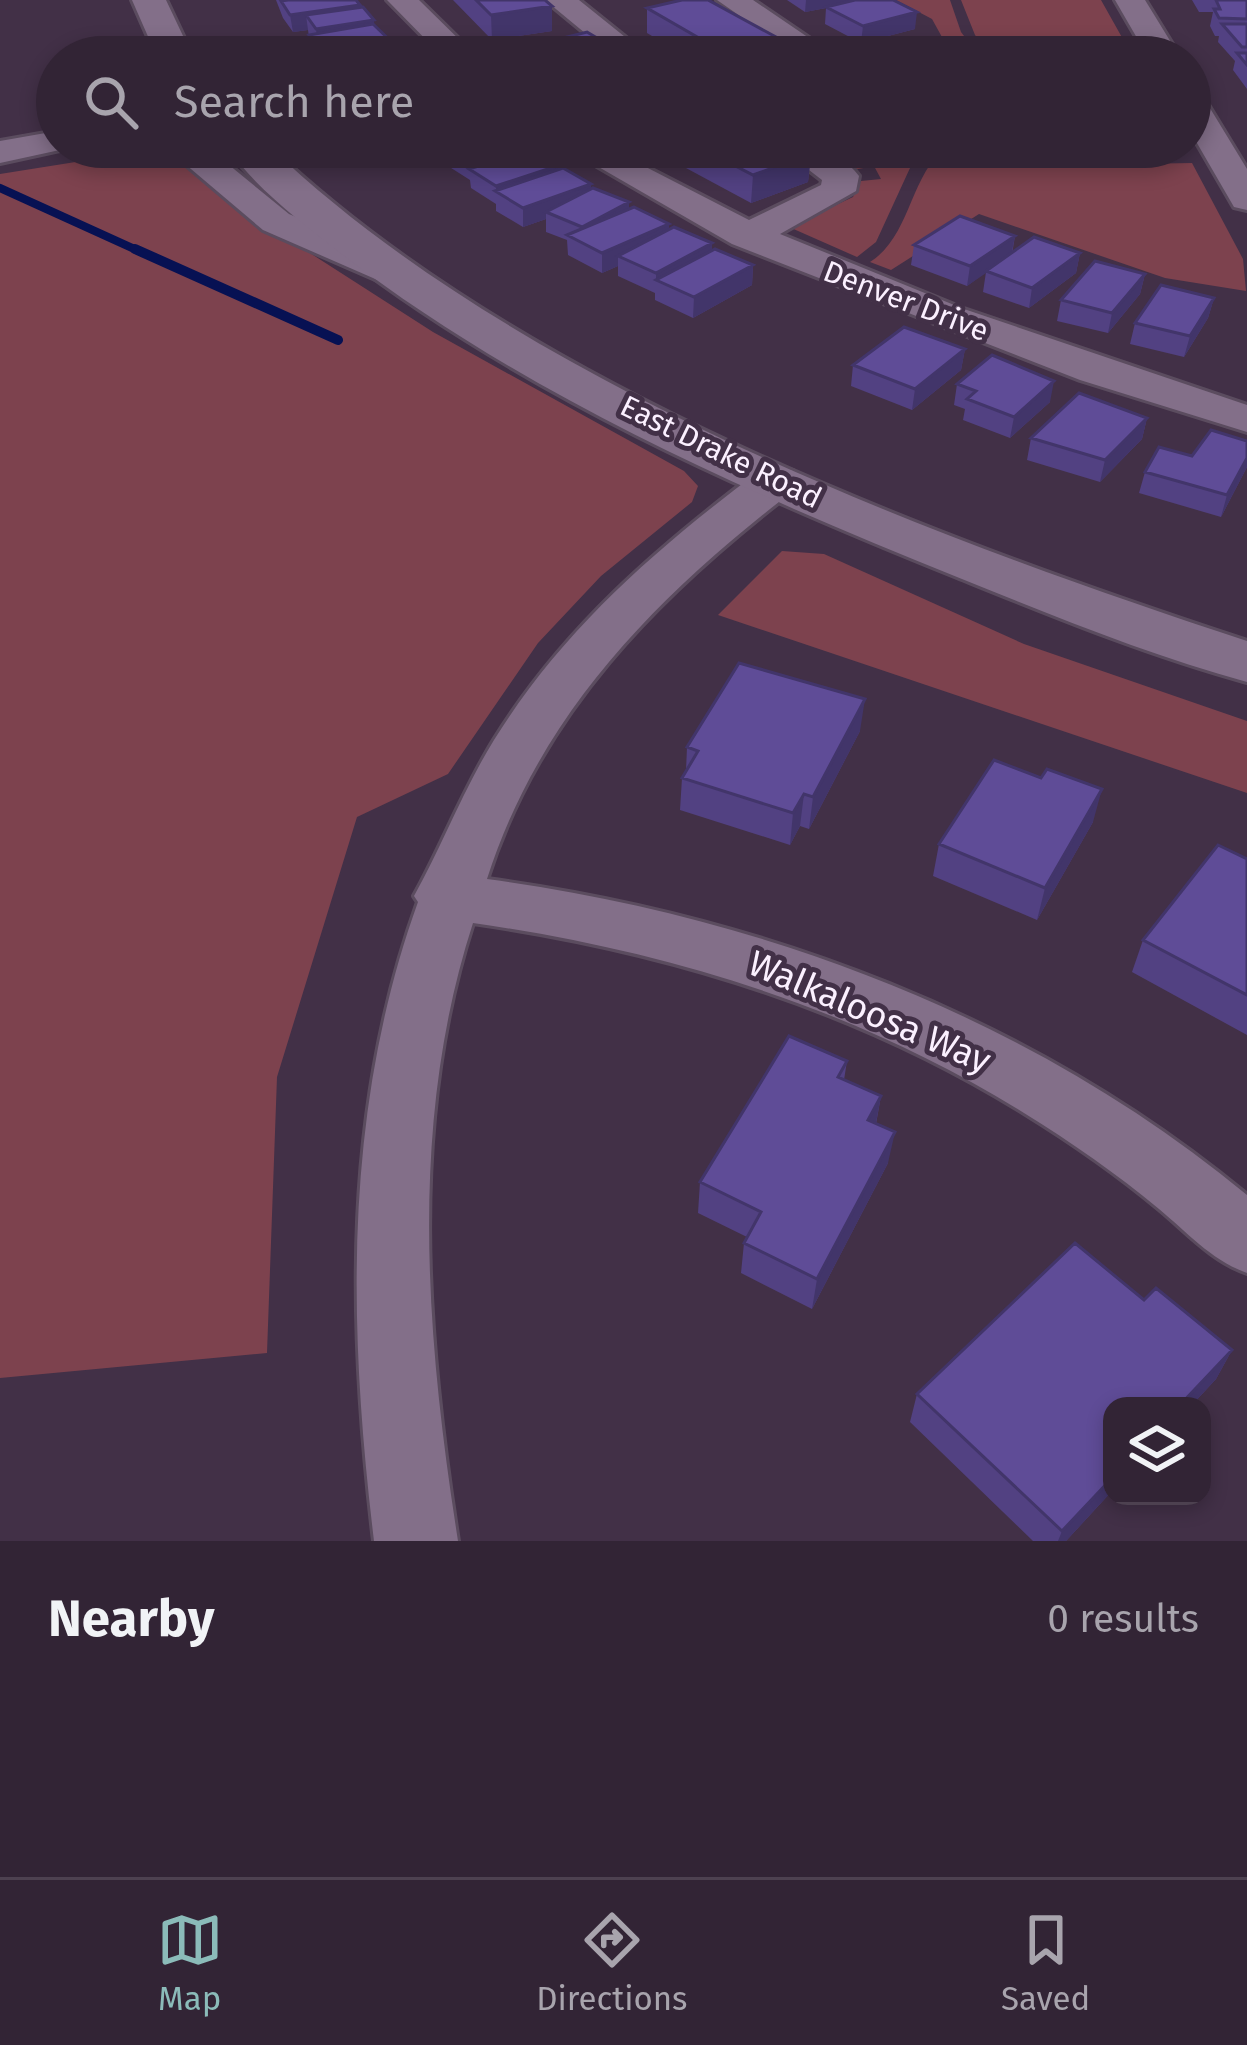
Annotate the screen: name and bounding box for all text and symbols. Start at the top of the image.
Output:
search box [36,36,1211,168]
icon: search [78,69,144,135]
text: Search here [174,75,414,129]
street label: Denver Drive [818,253,994,349]
street label: East Drake Road [615,388,827,516]
street label: Walkaloosa Way [742,941,998,1083]
map controls [1103,1397,1211,1505]
button: layers [1103,1397,1211,1505]
text: Nearby [48,1588,214,1650]
text: 0 results [1047,1596,1199,1642]
tab: Map [157,1907,223,2019]
tab: Directions [536,1907,688,2019]
tab: Saved [1001,1907,1090,2019]

